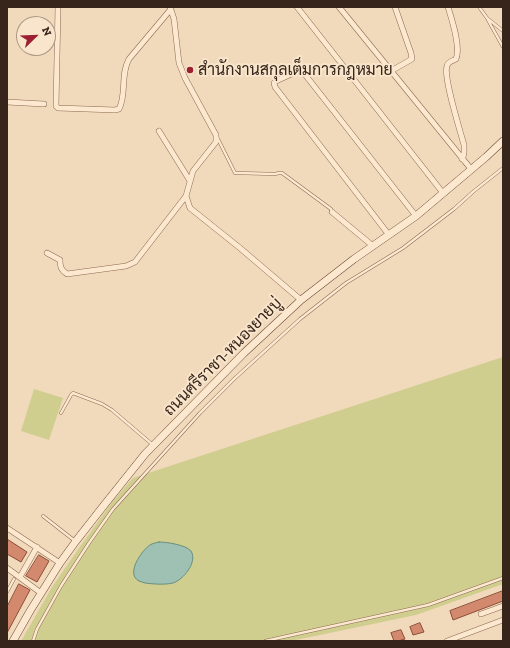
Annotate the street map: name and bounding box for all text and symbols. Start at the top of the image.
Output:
north arrow [16,16,56,56]
text: N [39,25,54,38]
place label: สำนักงานสกุลเต็มการกฎหมาย [198,60,393,80]
marker: สำนักงานสกุลเต็มการกฎหมาย [185,65,195,75]
street label: ถนนศรีราชา-หนองยายบู่ [160,294,286,420]

